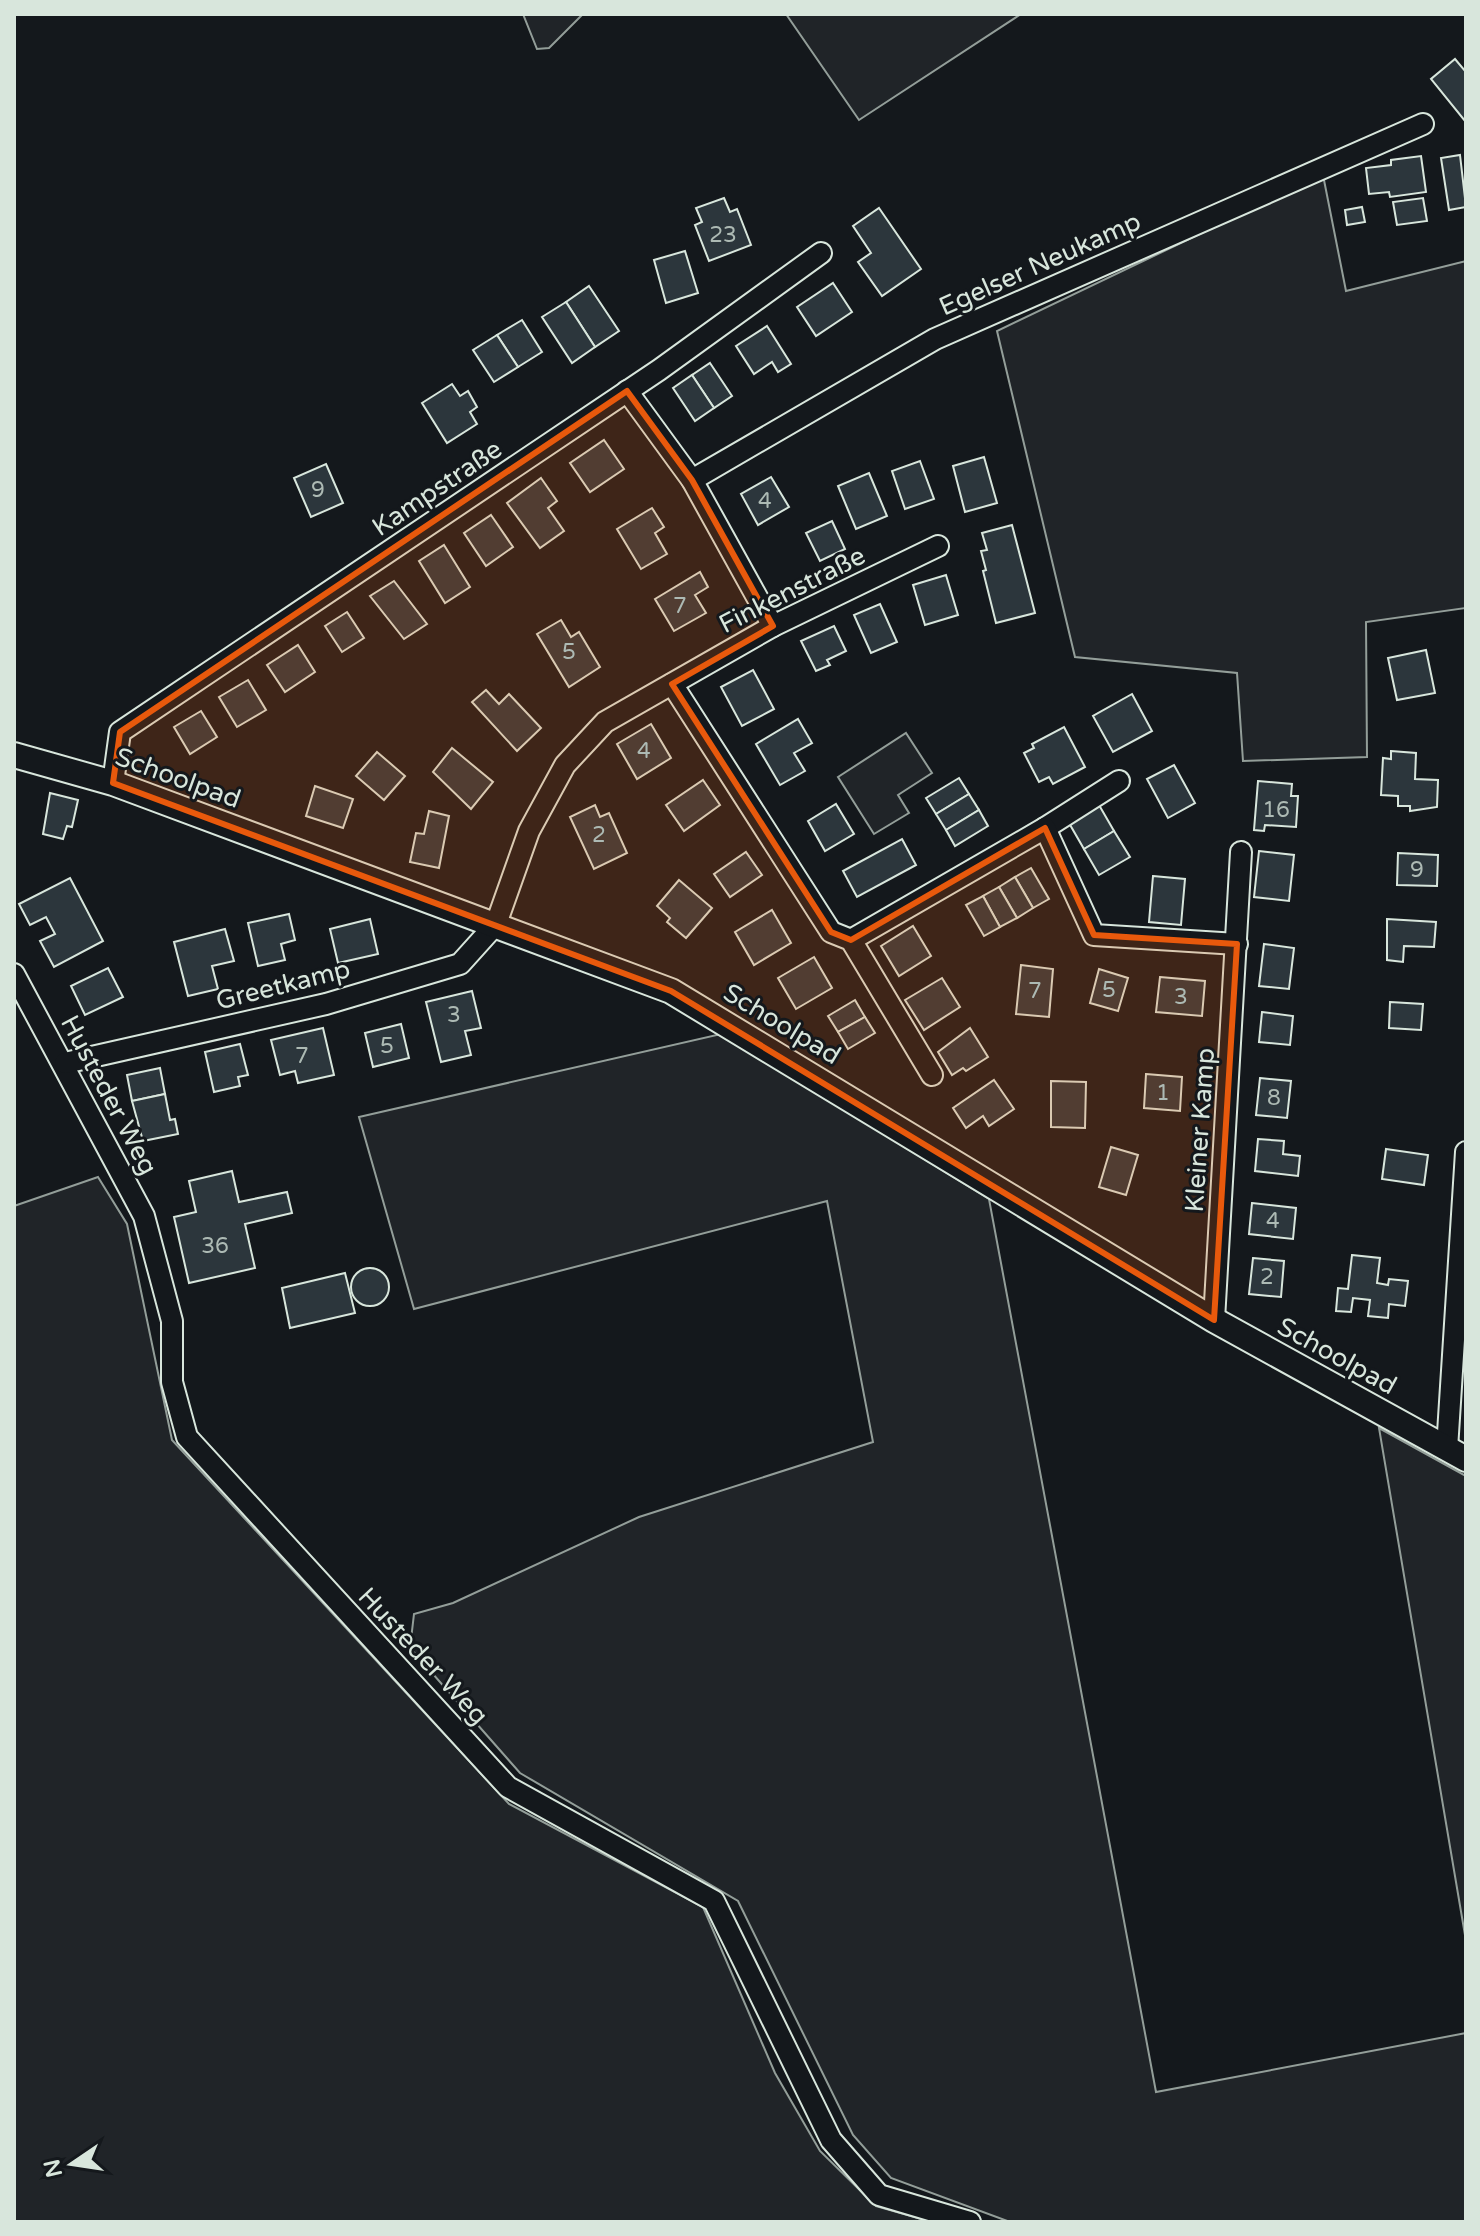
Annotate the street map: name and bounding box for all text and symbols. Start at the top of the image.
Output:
street label: Egelser Neukamp [934,206,1146,322]
house number: 23 [709,222,737,248]
street label: Kampstraße [366,433,508,543]
house number: 9 [311,477,325,503]
house number: 4 [758,488,772,514]
street label: Finkenstraße [714,540,870,640]
house number: 7 [673,593,687,619]
house number: 5 [562,639,576,665]
house number: 4 [637,738,651,764]
street label: Schoolpad [111,741,245,815]
house number: 16 [1262,797,1290,823]
house number: 2 [592,822,606,848]
house number: 9 [1410,857,1424,883]
street label: Greetkamp [213,953,353,1017]
street label: Schoolpad [718,977,846,1071]
house number: 5 [1102,977,1116,1003]
house number: 7 [1028,978,1042,1004]
house number: 3 [1174,984,1188,1010]
house number: 3 [447,1002,461,1028]
street label: Husteder Weg [54,1010,164,1180]
house number: 5 [380,1033,394,1059]
house number: 7 [295,1043,309,1069]
street label: Kleiner Kamp [1179,1047,1221,1213]
house number: 1 [1156,1080,1170,1106]
house number: 8 [1267,1085,1281,1111]
house number: 4 [1266,1208,1280,1234]
house number: 36 [201,1233,229,1259]
house number: 2 [1260,1264,1274,1290]
street label: Schoolpad [1272,1311,1402,1401]
street label: Husteder Weg [352,1581,494,1731]
north arrow [32,2124,112,2204]
text: N [39,2157,68,2180]

